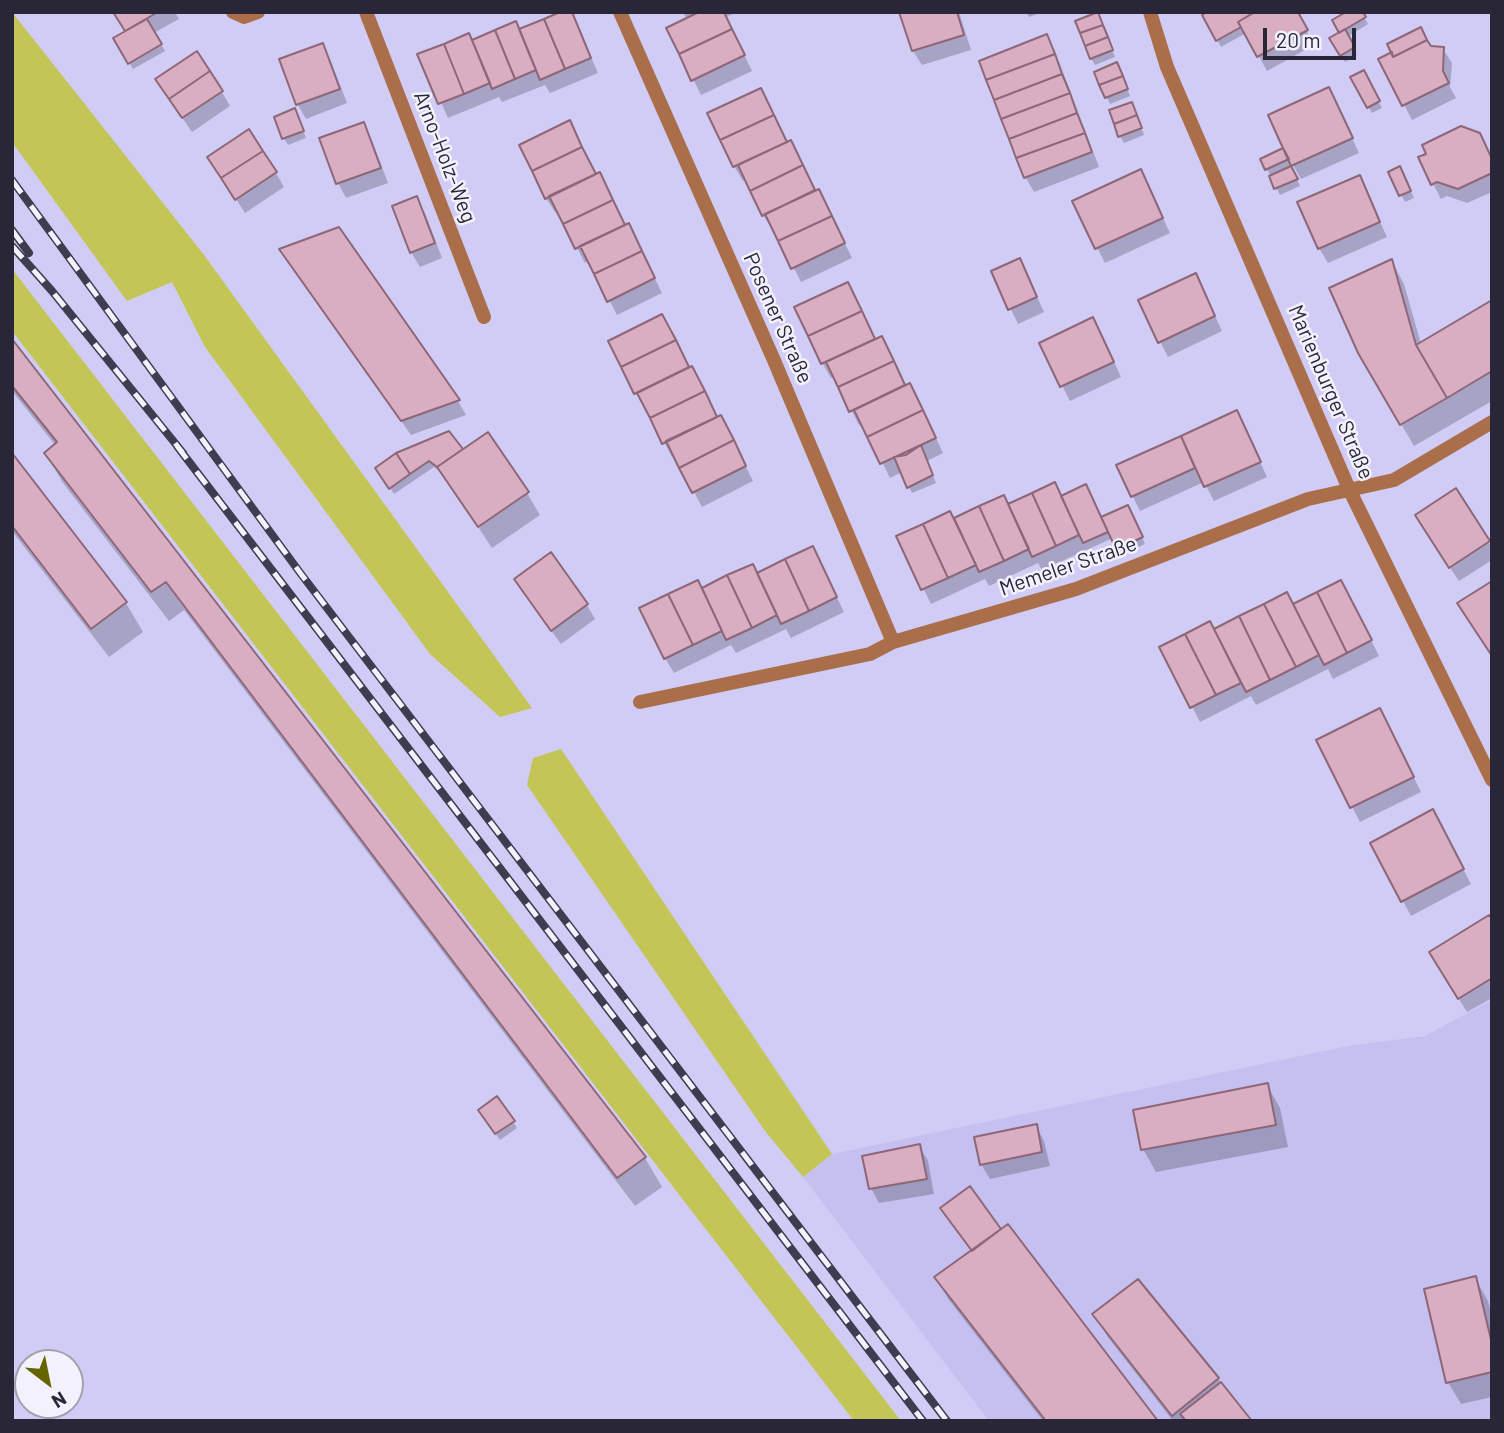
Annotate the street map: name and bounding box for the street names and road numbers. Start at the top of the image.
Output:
street label: Arno-Holz-Weg [408,88,482,226]
street label: Posener Straße [738,249,818,387]
street label: Marienburger Straße [1283,301,1379,483]
street label: Memeler Straße [996,531,1140,601]

